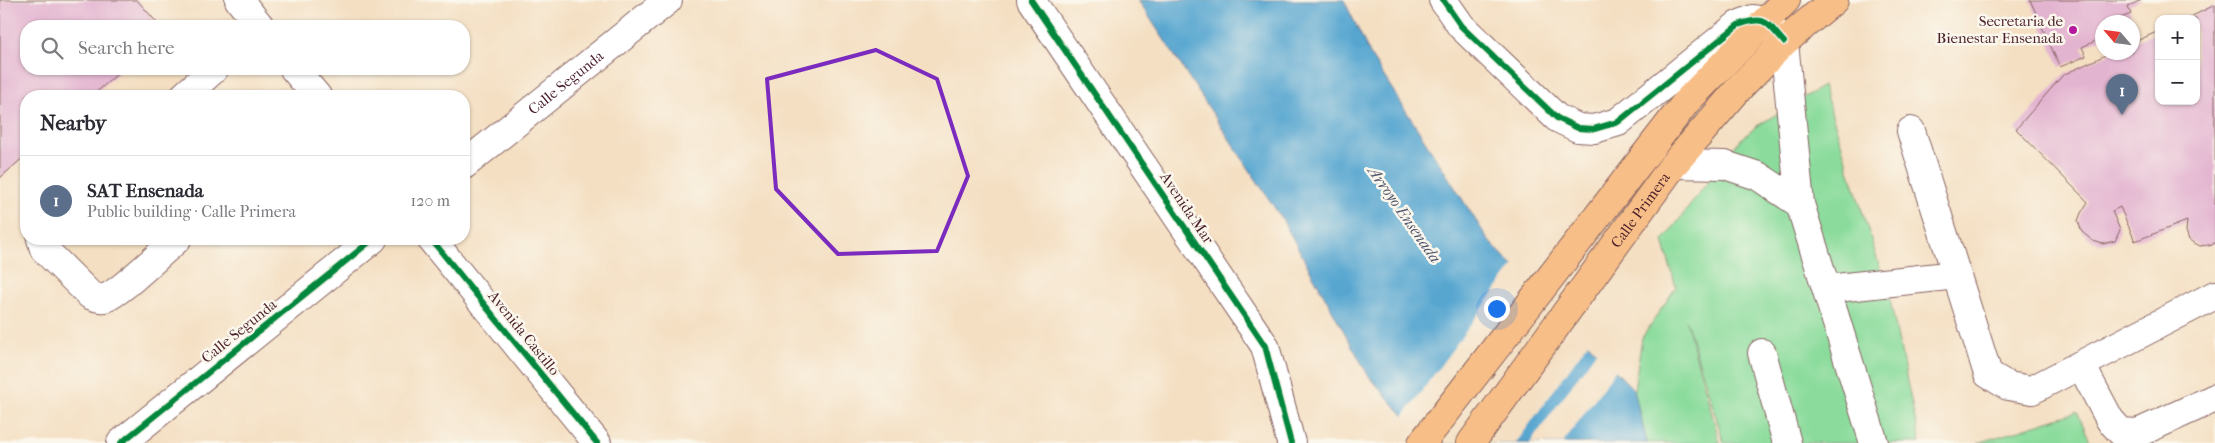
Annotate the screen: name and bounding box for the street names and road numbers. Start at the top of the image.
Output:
street label: Calle Segunda [525,46,608,118]
street label: Avenida Mar [1156,168,1218,248]
street label: Calle Primera [1607,168,1675,251]
street label: Avenida Castillo [484,286,564,379]
street label: Calle Segunda [198,295,281,367]

